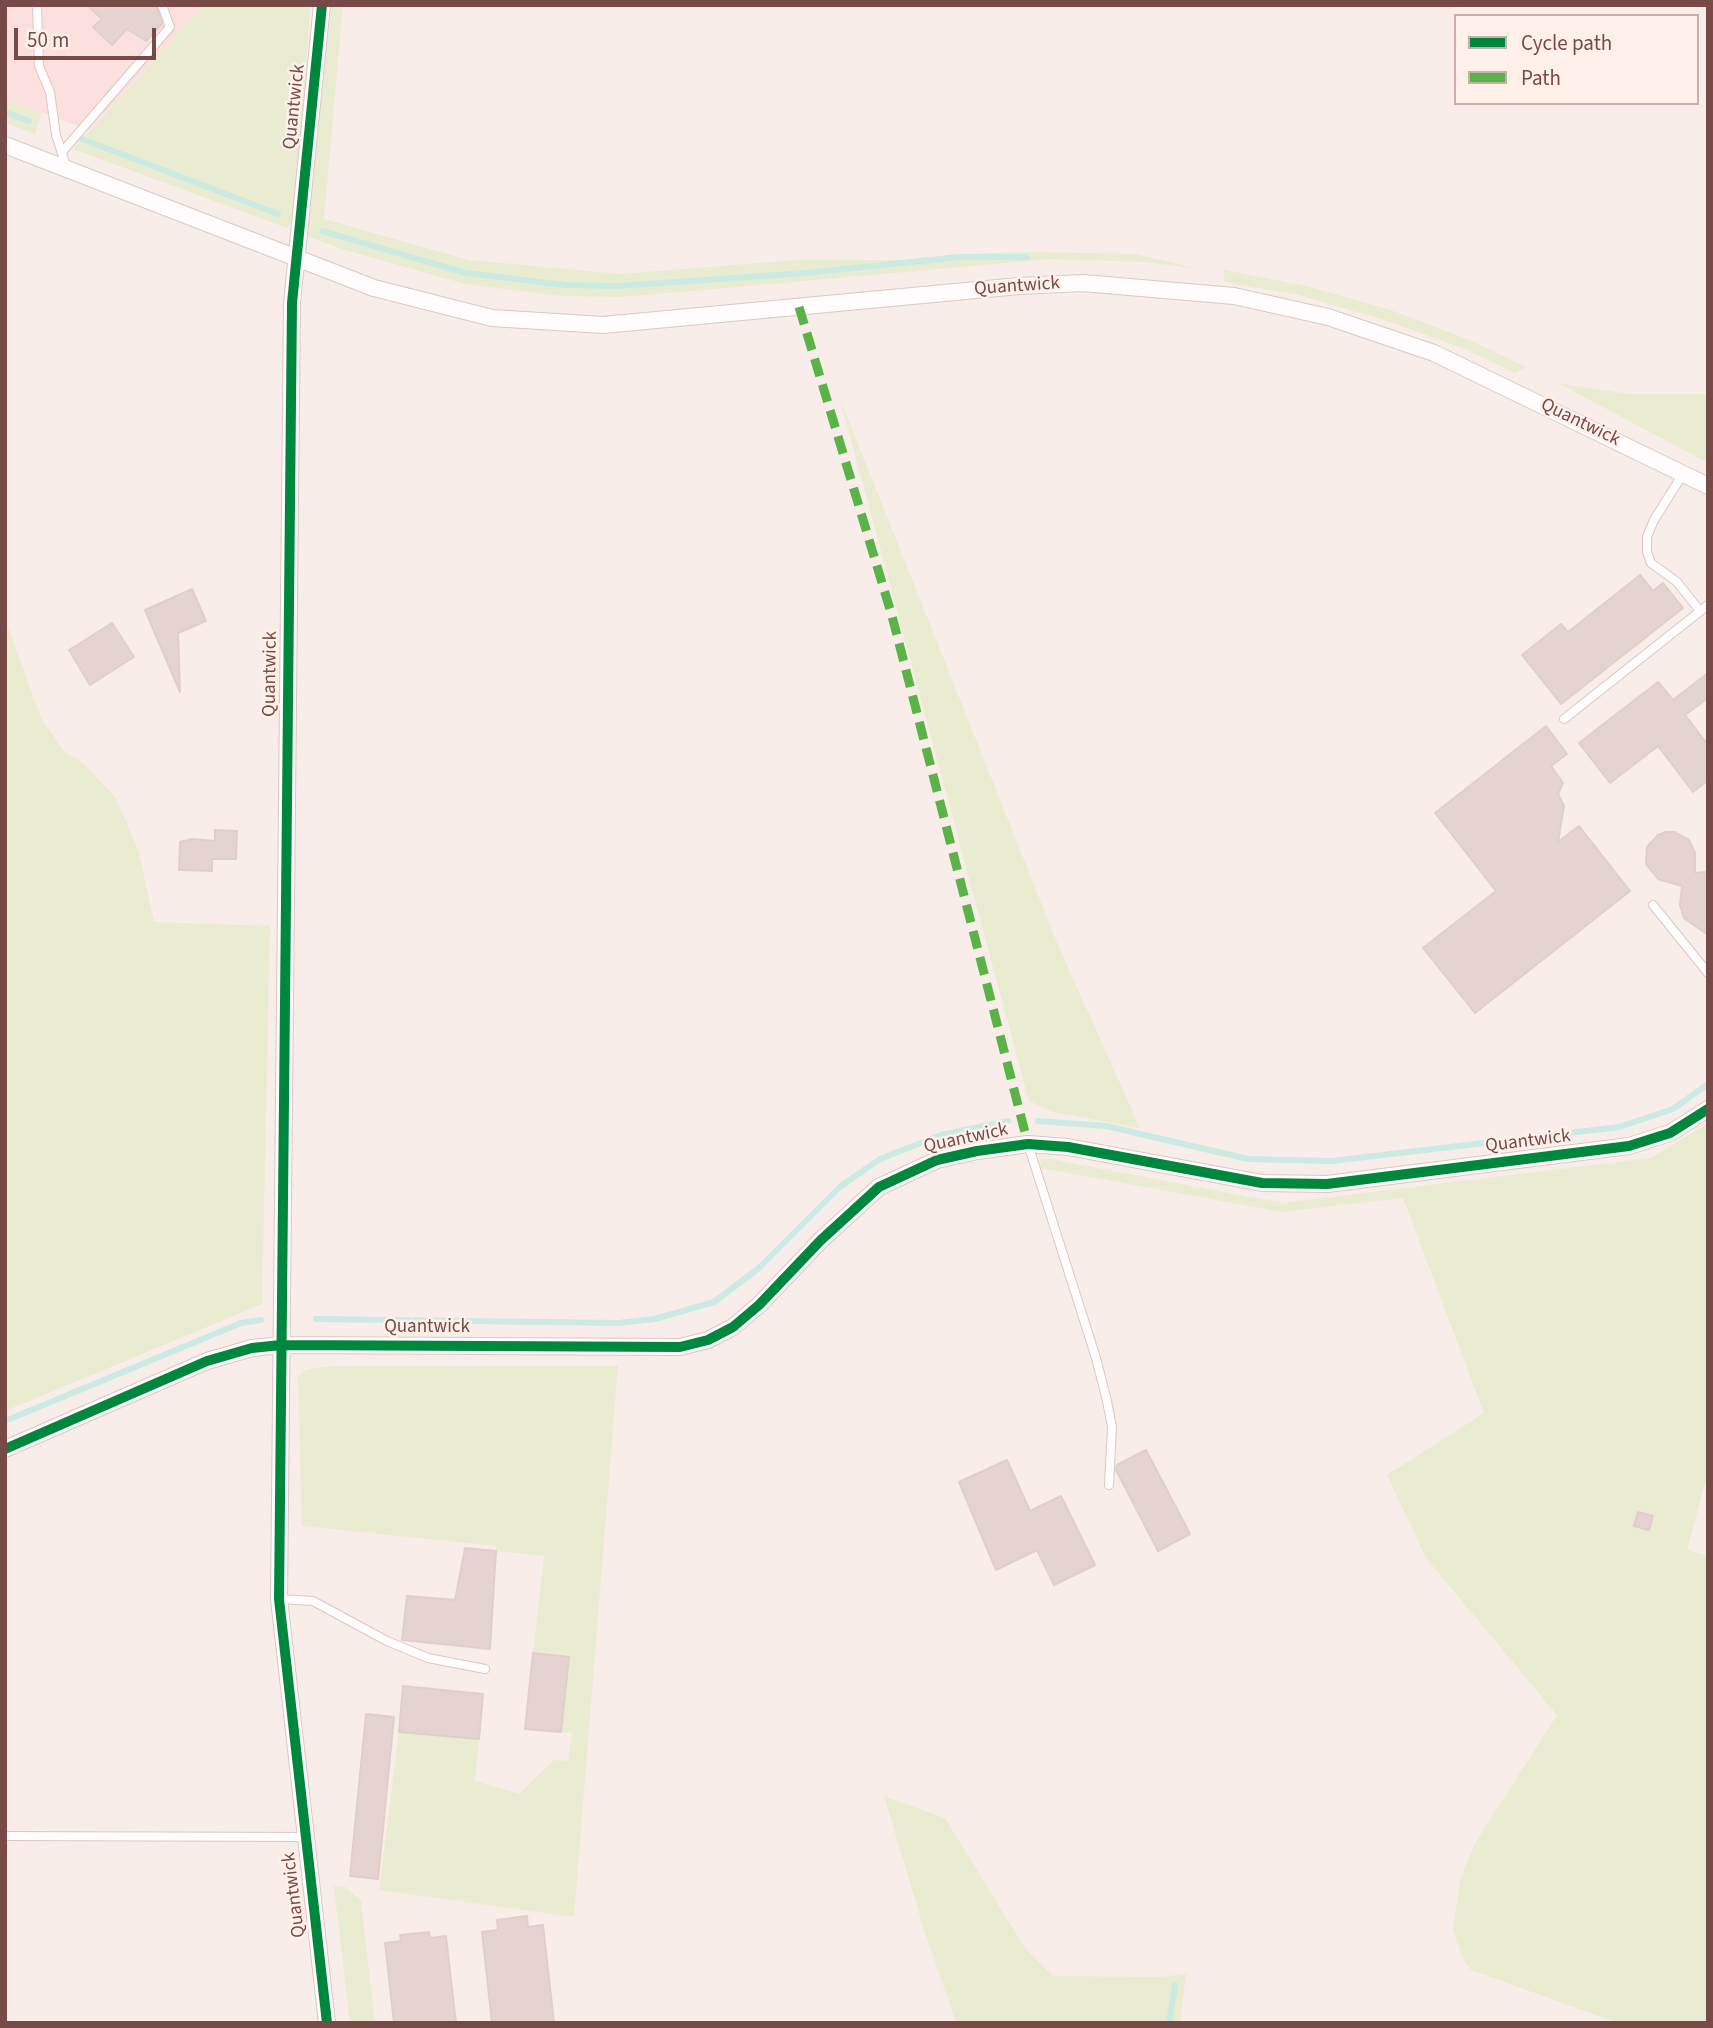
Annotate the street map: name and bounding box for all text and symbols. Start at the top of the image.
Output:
scale bar [18,14,159,58]
legend [1454,14,1699,105]
text: 50 m [27,25,69,55]
text: Cycle path [1521,28,1612,58]
street label: Quantwick [279,63,311,151]
text: Path [1521,63,1561,93]
street label: Quantwick [973,273,1061,301]
street label: Quantwick [1536,394,1624,452]
street label: Quantwick [259,631,283,717]
street label: Quantwick [922,1119,1010,1159]
street label: Quantwick [1484,1125,1572,1159]
street label: Quantwick [384,1317,470,1339]
street label: Quantwick [278,1851,312,1939]

